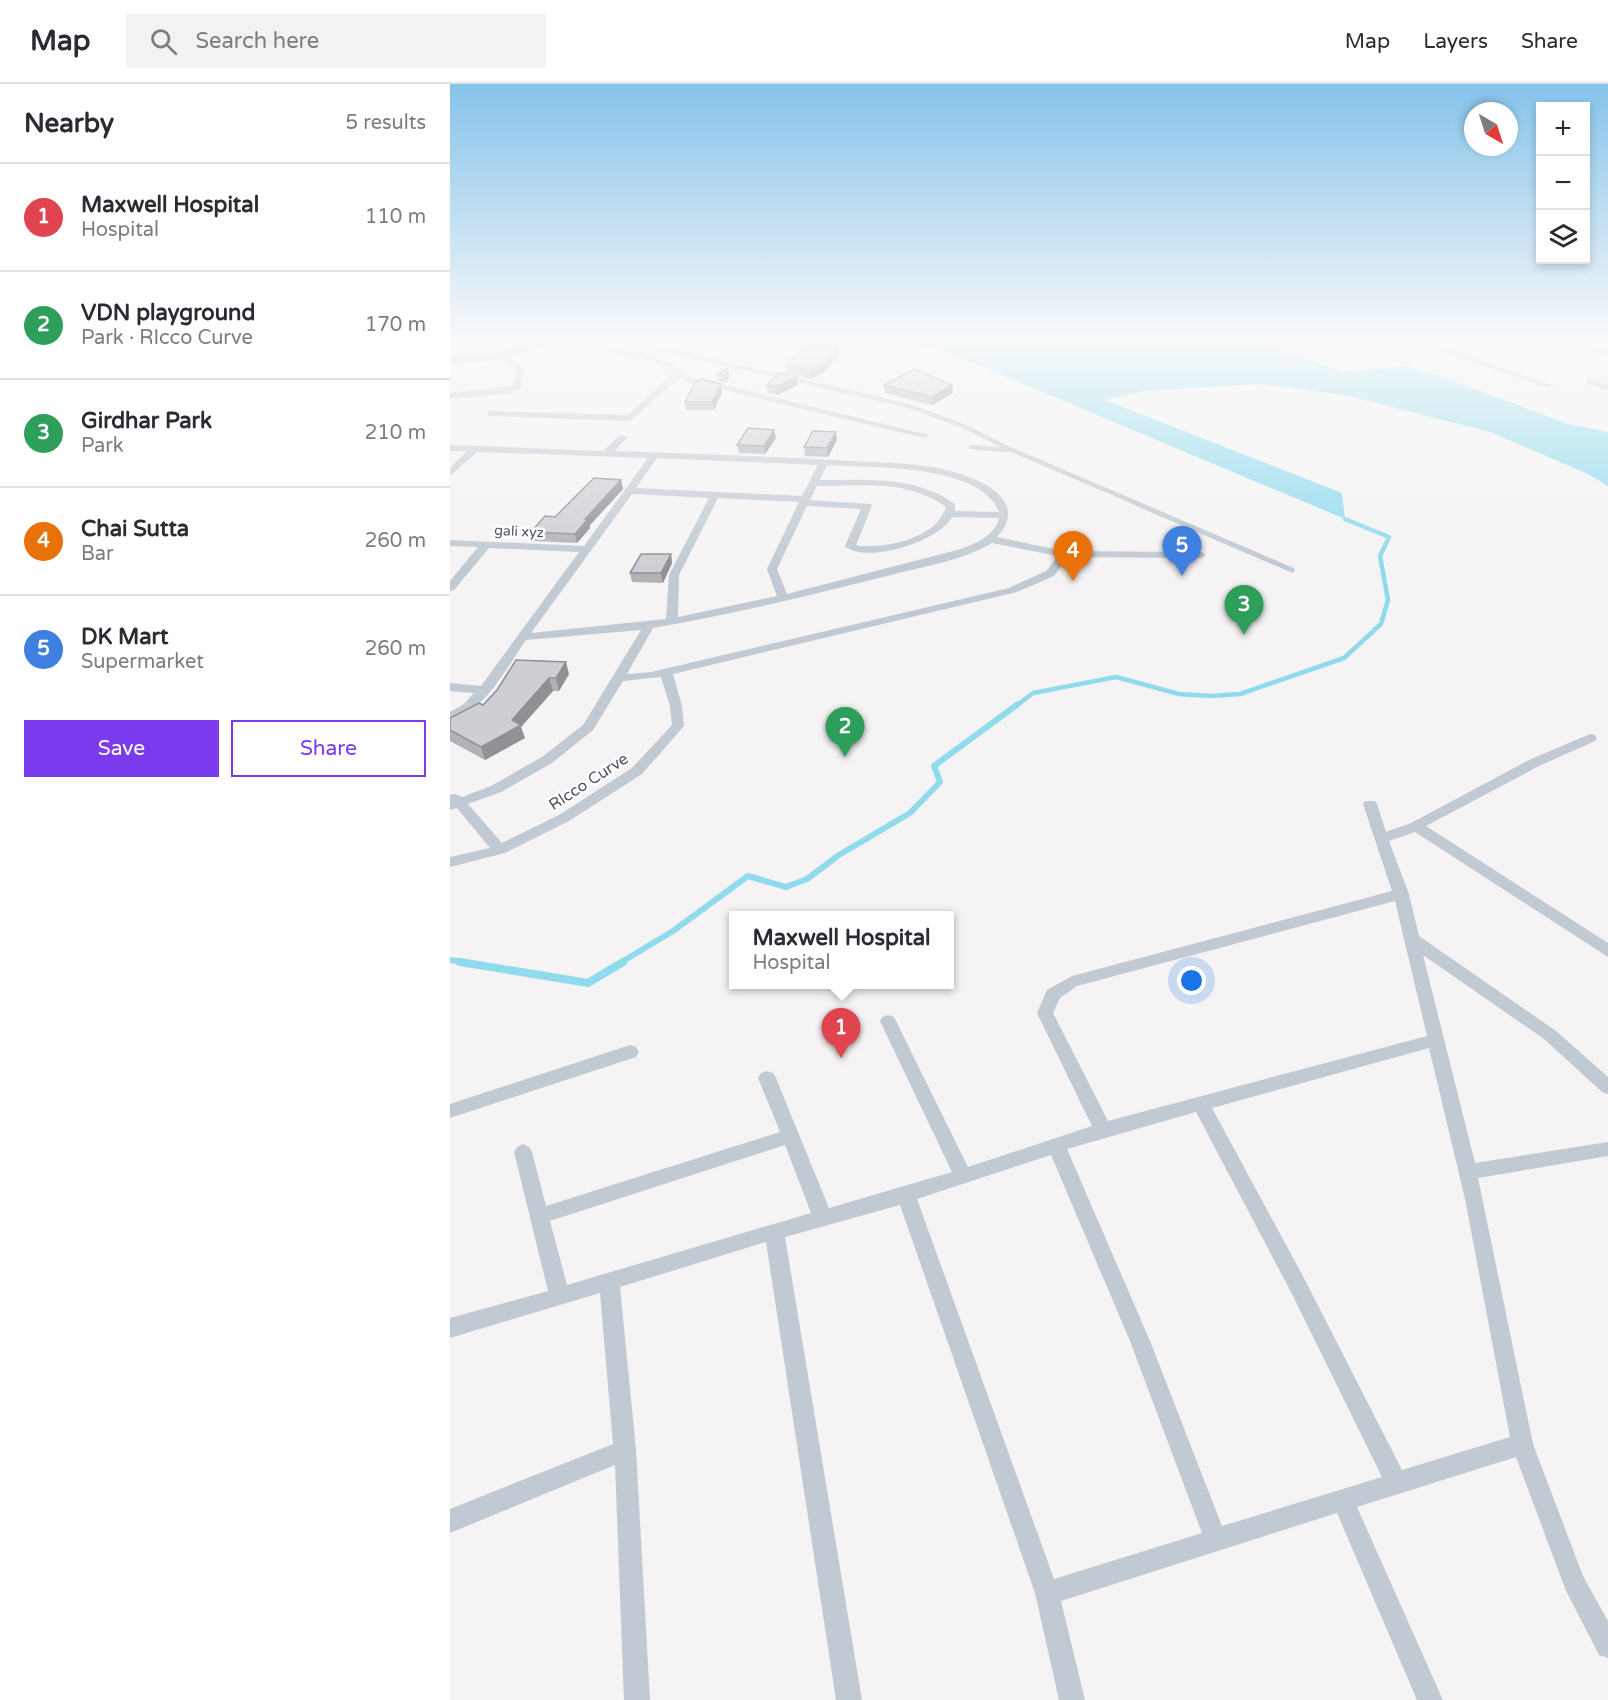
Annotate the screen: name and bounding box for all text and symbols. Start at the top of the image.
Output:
search box [126,14,546,68]
text: Map [30,24,90,58]
icon: search [147,25,180,58]
text: Search here [195,28,319,54]
text: Map [1345,29,1390,54]
text: Layers [1423,29,1488,54]
text: Share [1521,29,1578,54]
north arrow [1464,102,1518,156]
map controls [1536,102,1590,264]
button: + [1536,102,1590,156]
text: Nearby [24,108,114,139]
text: 5 results [346,111,426,135]
button: − [1536,156,1590,210]
text: Maxwell Hospital [81,192,259,218]
text: 1 [37,205,50,229]
text: 110 m [365,205,426,229]
button: layers [1536,210,1590,264]
text: Hospital [81,218,159,242]
text: VDN playground [81,300,255,326]
text: 2 [37,313,50,337]
text: 170 m [365,313,426,337]
text: Park · RIcco Curve [81,326,253,350]
text: Girdhar Park [81,408,212,434]
text: 3 [37,421,50,445]
text: 210 m [365,421,426,445]
text: Park [81,434,124,458]
text: Chai Sutta [81,516,189,542]
street label: gali xyz [494,522,544,541]
pin: 5 [1162,526,1202,576]
text: 4 [37,529,50,553]
text: 260 m [365,529,426,553]
pin: 4 [1054,532,1092,581]
text: Bar [81,542,114,566]
pin: 3 [1224,586,1264,635]
text: DK Mart [81,624,168,650]
text: 5 [37,637,50,661]
text: 260 m [365,637,426,661]
text: Supermarket [81,650,204,674]
pin: 2 [826,708,864,757]
button: Save [24,720,219,777]
button: Share [231,720,426,777]
street label: RIcco Curve [545,749,632,815]
popup [729,911,954,989]
text: Maxwell Hospital [752,925,931,951]
text: Hospital [752,951,830,975]
your location [1177,966,1206,995]
pin: 1 [822,1008,860,1058]

